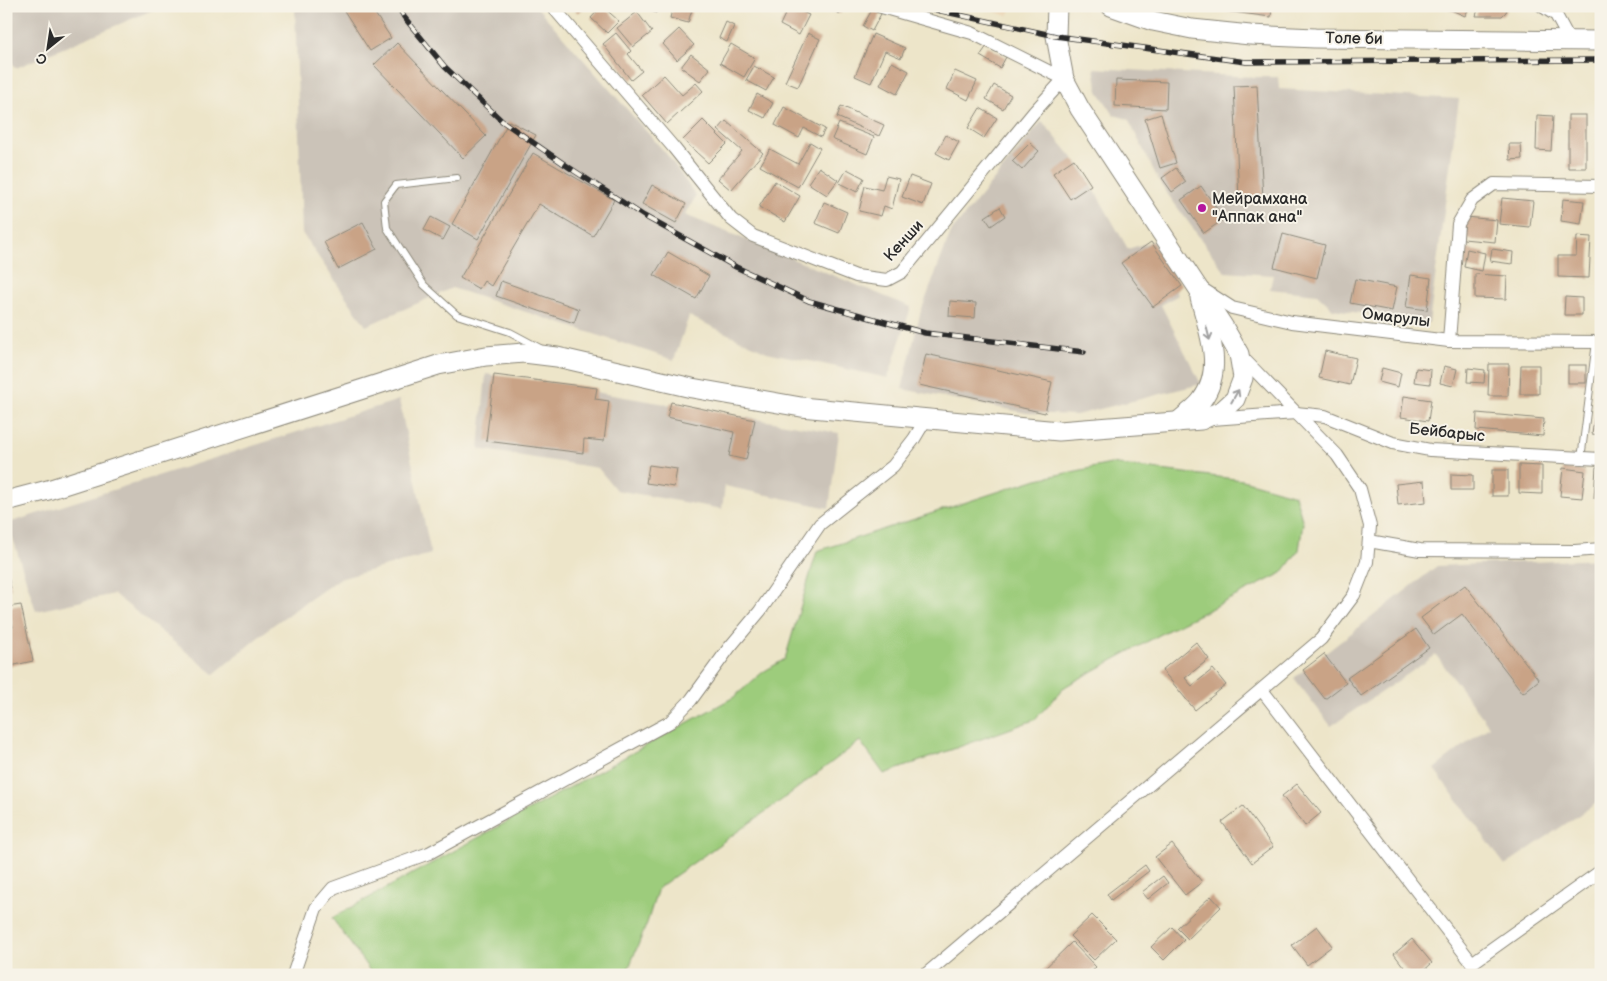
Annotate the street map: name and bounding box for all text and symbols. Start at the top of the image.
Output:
north arrow [22,22,72,72]
street label: Толе би [1325,29,1383,49]
text: С [33,49,50,69]
place label: Мейрамхана "Аппак ана" [1212,190,1308,227]
marker: Мейрамхана "Аппак ана" [1196,202,1208,214]
street label: Кенши [880,216,928,266]
street label: Омарулы [1361,304,1431,332]
one-way arrow [1204,324,1214,340]
one-way arrow [1230,389,1240,403]
street label: Бейбарыс [1408,420,1486,446]

